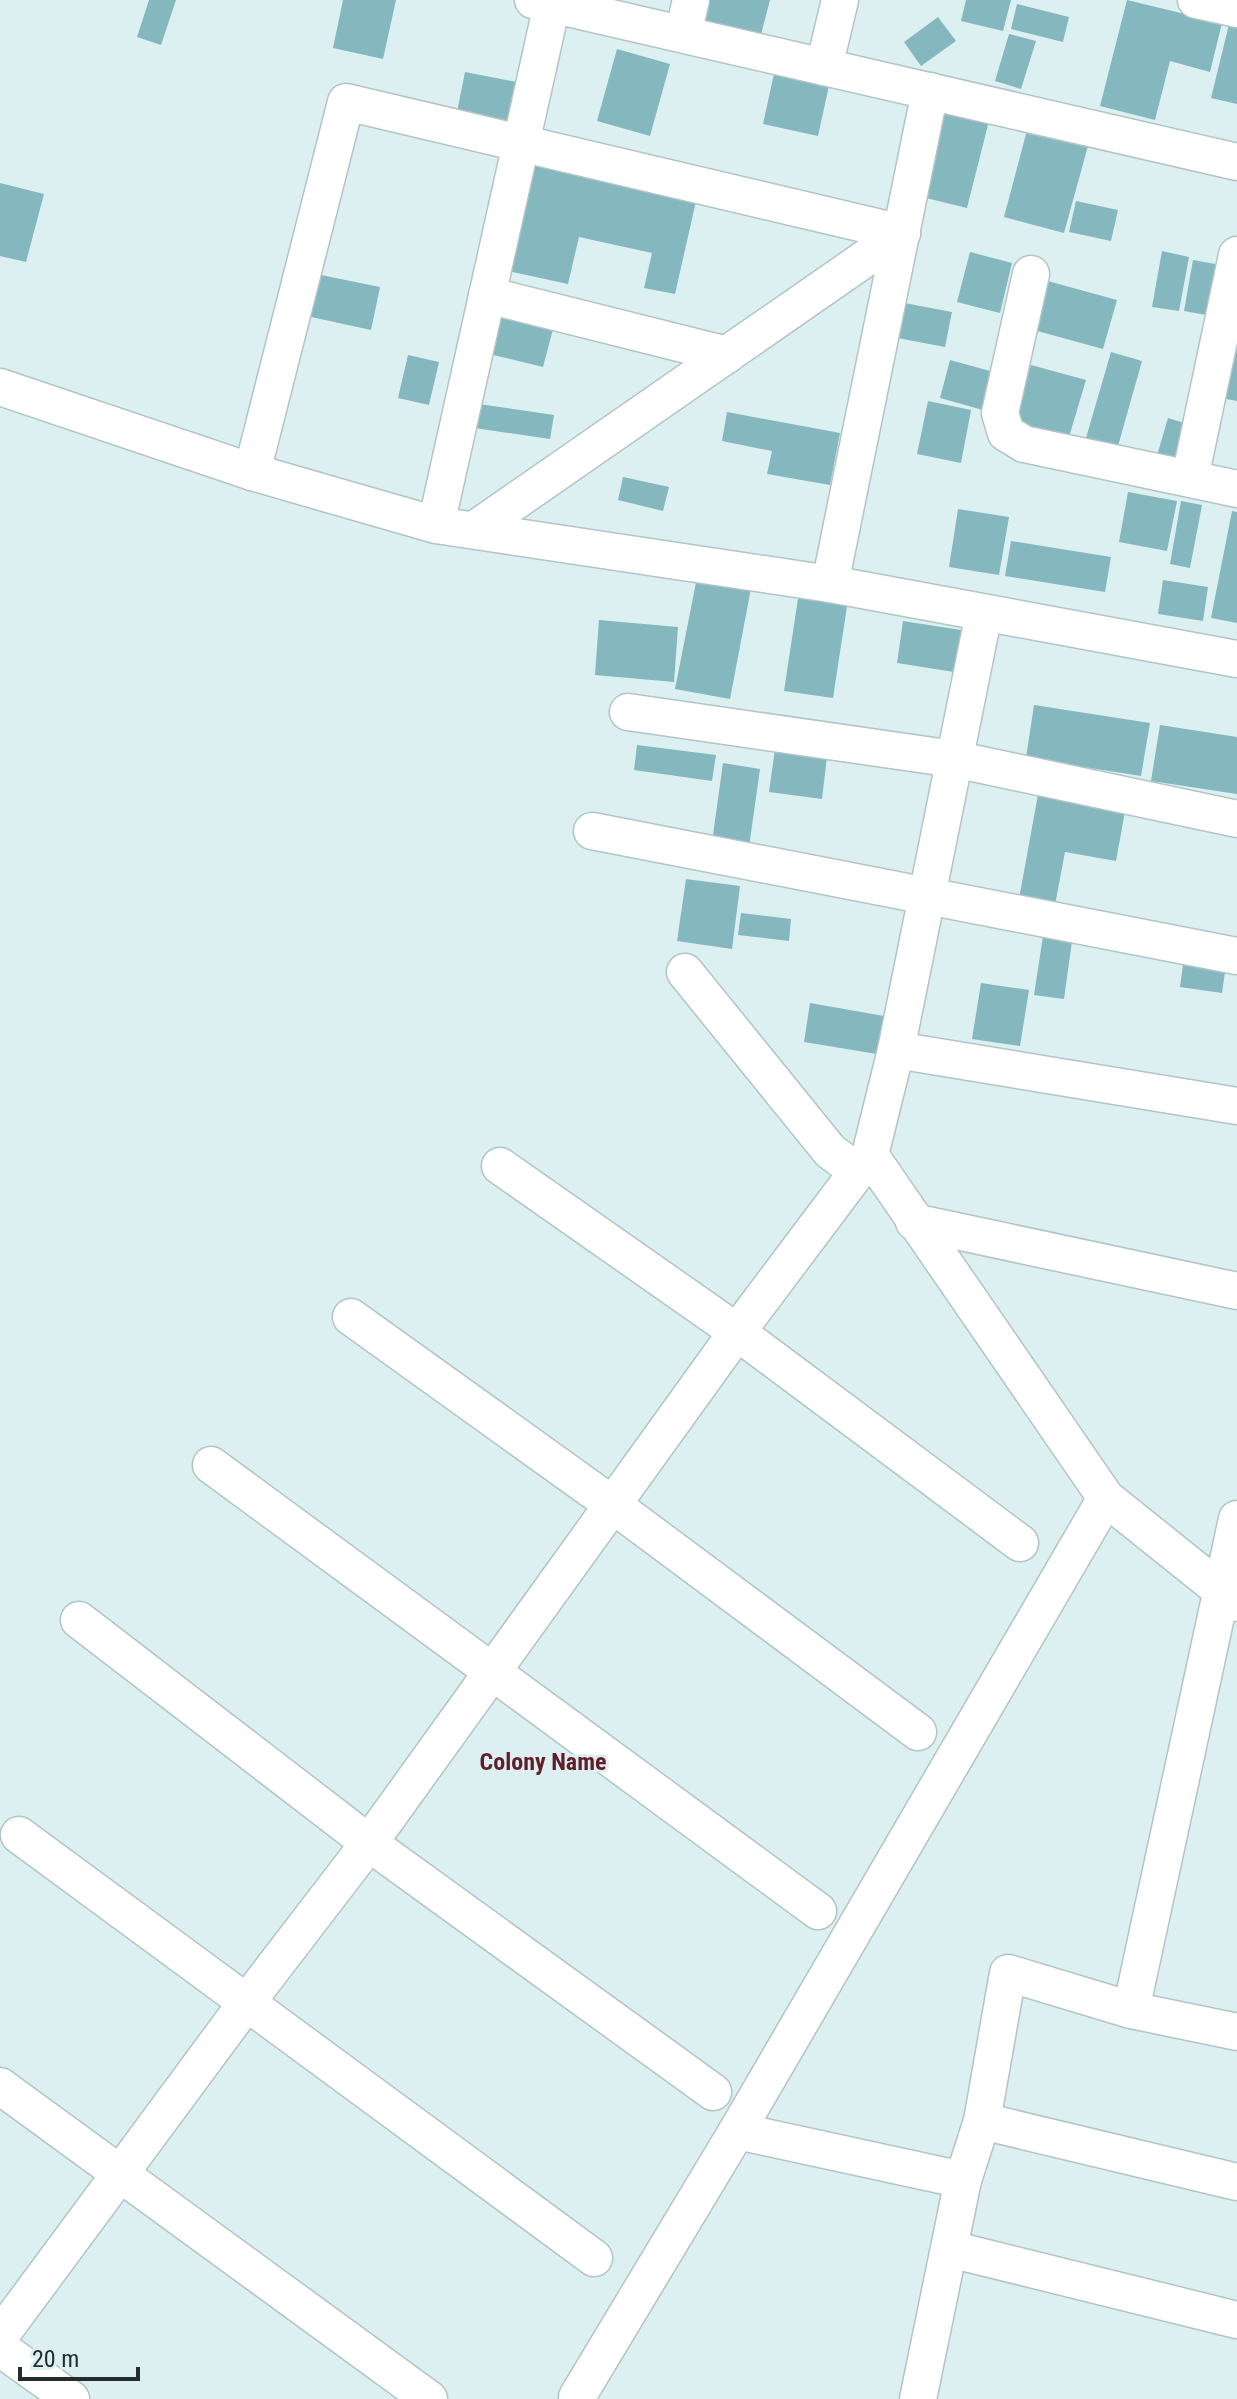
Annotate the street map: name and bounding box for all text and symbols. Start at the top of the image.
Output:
district label: Colony Name [480,1748,606,1776]
scale bar [20,2331,138,2381]
text: 20 m [32,2345,79,2373]

